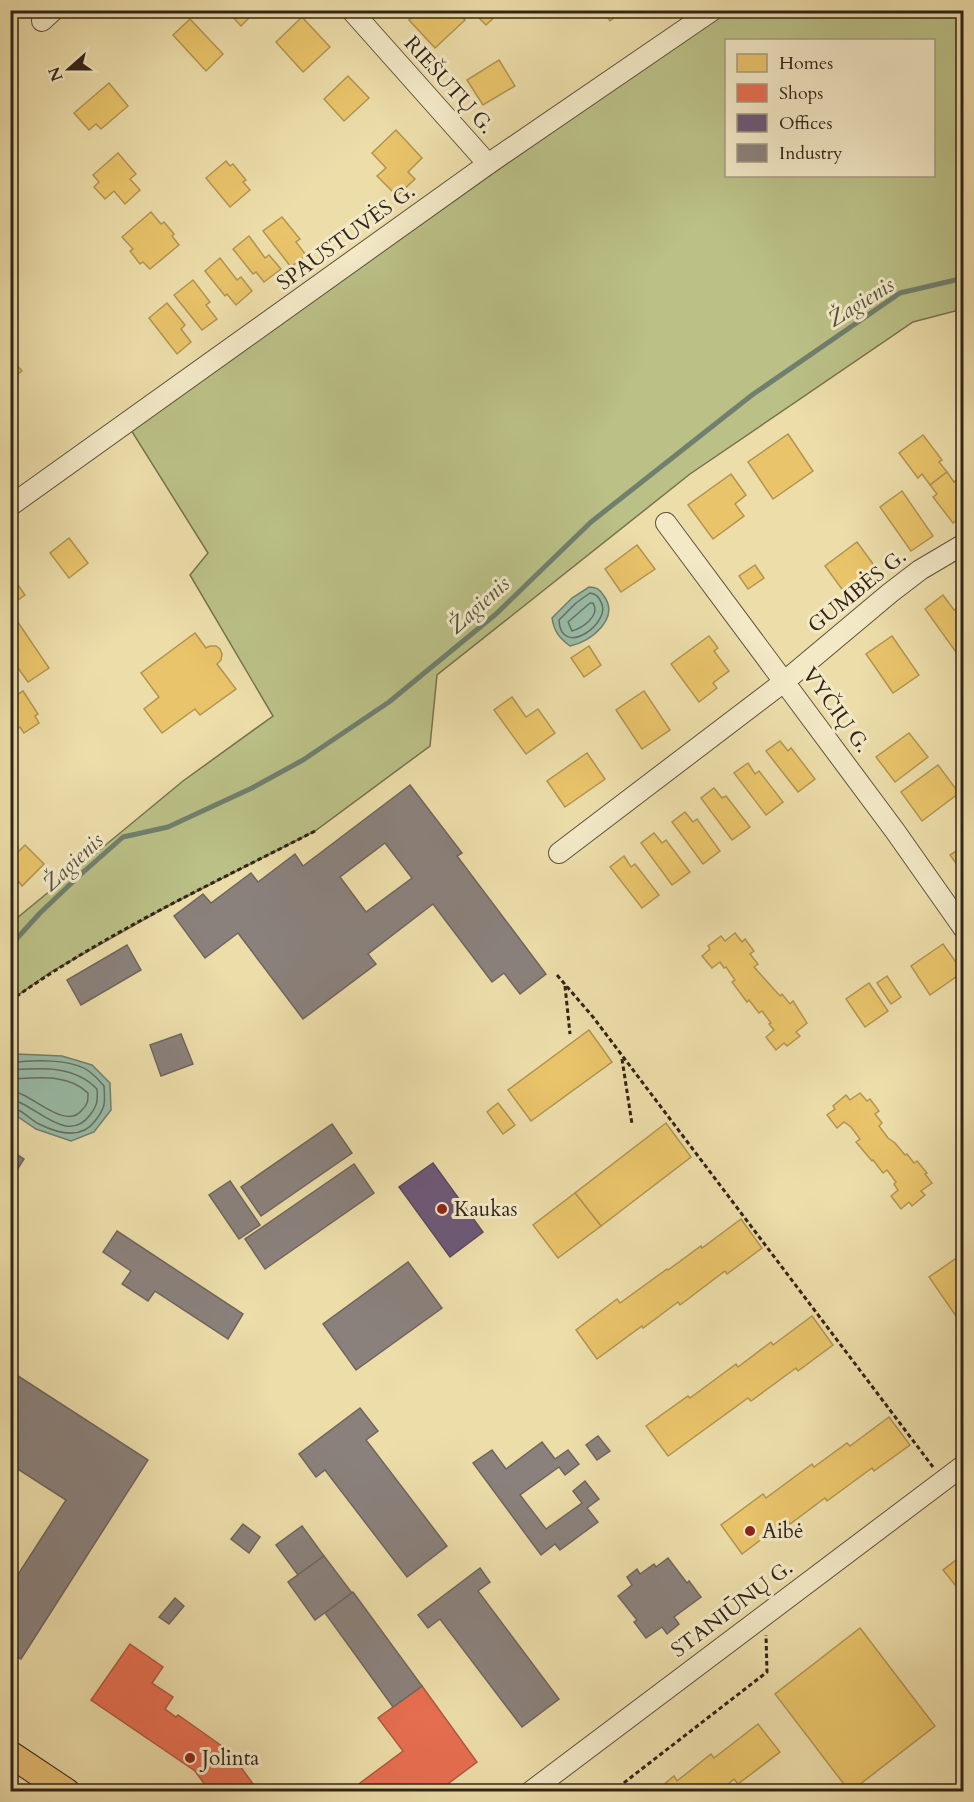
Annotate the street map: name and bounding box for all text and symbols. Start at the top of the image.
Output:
street label: RIEŠUTŲ G. [397,29,501,140]
north arrow [39,39,99,99]
legend [725,39,935,177]
text: Homes [779,51,833,76]
text: N [43,63,69,84]
text: Shops [779,81,823,106]
text: Offices [779,111,833,136]
text: Industry [779,141,843,166]
street label: SPAUSTUVĖS G. [271,177,421,297]
water label: Žagienis [822,269,901,334]
street label: GUMBĖS G. [802,542,912,640]
water label: Žagienis [442,569,517,641]
street label: VYČIŲ G. [795,661,878,759]
water label: Žagienis [36,826,111,898]
place label: Kaukas [454,1195,518,1224]
marker: Kaukas [435,1202,449,1216]
place label: Aibė [762,1517,804,1546]
marker: Aibė [743,1524,757,1538]
street label: STANIŪNŲ G. [665,1554,799,1664]
place label: Jolinta [199,1744,259,1773]
marker: Jolinta [183,1751,197,1765]

